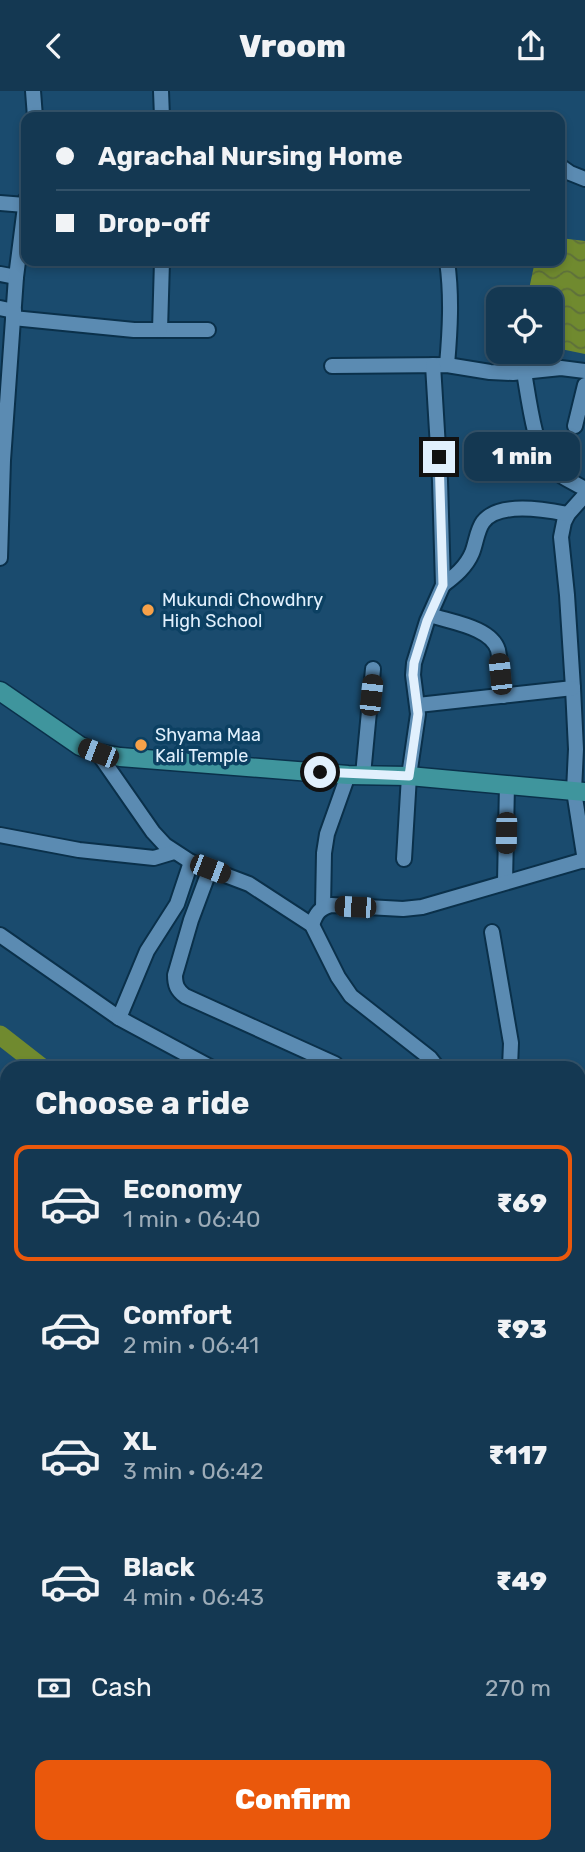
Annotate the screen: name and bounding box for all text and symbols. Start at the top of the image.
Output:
icon: back [35,27,73,65]
text: Vroom [239,27,346,65]
icon: share [512,27,550,65]
text: Agrachal Nursing Home [98,141,403,172]
text: Drop-off [98,208,210,239]
map controls [486,287,563,364]
button: locate [486,287,563,364]
callout: 1 min [464,433,579,481]
route end [423,441,455,473]
text: 1 min [492,442,552,470]
place label: Mukundi Chowdhry High School [162,589,323,632]
marker: Mukundi Chowdhry High School [140,602,156,618]
car [488,652,513,696]
car [359,673,384,717]
place label: Shyama Maa Kali Temple [155,724,261,767]
car [75,736,122,770]
marker: Shyama Maa Kali Temple [133,737,149,753]
route start [304,756,336,788]
car [496,812,517,854]
car [187,852,234,886]
car [334,895,377,919]
text: Choose a ride [35,1084,249,1122]
icon: car [39,1172,102,1235]
text: Economy [123,1174,242,1205]
text: ₹69 [497,1188,547,1219]
text: 1 min · 06:40 [123,1205,261,1233]
icon: car [39,1298,102,1361]
text: Comfort [123,1300,232,1331]
text: ₹93 [496,1314,547,1345]
text: 2 min · 06:41 [123,1331,259,1359]
icon: car [39,1424,102,1487]
text: XL [123,1426,156,1457]
text: ₹117 [488,1440,547,1471]
text: 3 min · 06:42 [123,1457,263,1485]
icon: car [39,1550,102,1613]
text: Black [123,1552,195,1583]
text: ₹49 [496,1566,547,1597]
text: 4 min · 06:43 [123,1583,264,1611]
icon: cash [35,1669,73,1707]
text: Cash [91,1672,152,1703]
text: 270 m [485,1674,551,1702]
button: Confirm [35,1760,551,1840]

